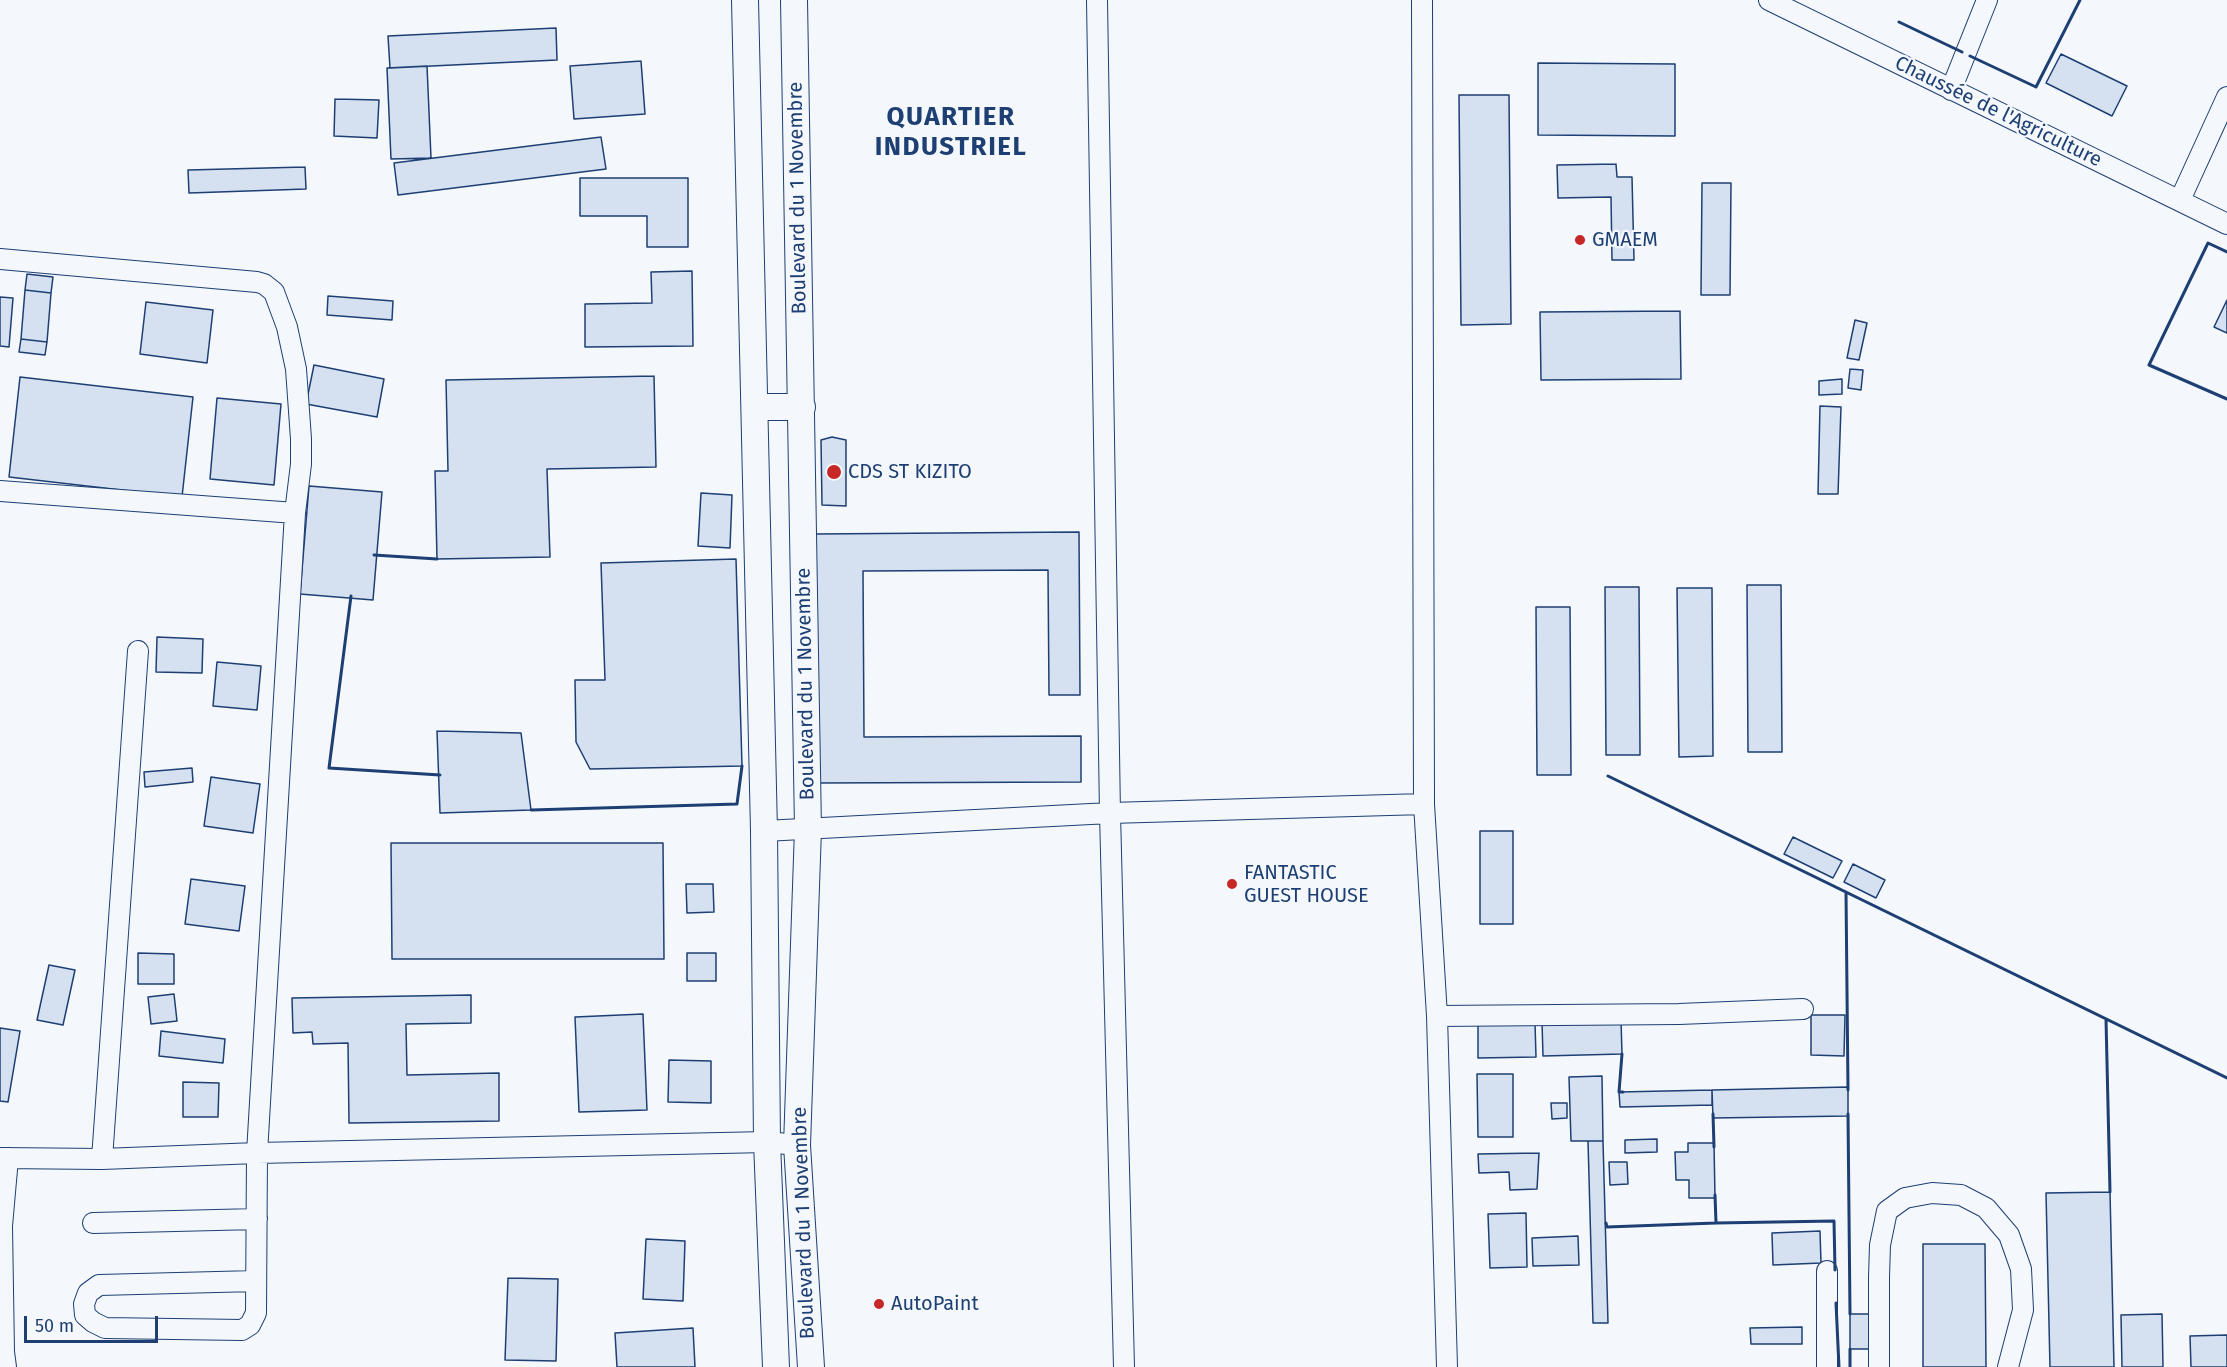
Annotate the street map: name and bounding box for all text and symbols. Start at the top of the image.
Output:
street label: Chaussée de l'Agriculture [1891,51,2105,173]
street label: Boulevard du 1 Novembre [784,81,812,315]
district label: QUARTIER INDUSTRIEL [875,102,1027,164]
place label: GMAEM [1592,228,1658,252]
marker: GMAEM [1573,233,1587,247]
place label: CDS ST KIZITO [848,460,972,484]
marker: CDS ST KIZITO [825,463,843,481]
street label: Boulevard du 1 Novembre [792,567,820,801]
place label: FANTASTIC GUEST HOUSE [1244,861,1369,908]
marker: FANTASTIC GUEST HOUSE [1225,877,1239,891]
street label: Boulevard du 1 Novembre [788,1106,820,1340]
place label: AutoPaint [891,1292,979,1316]
marker: AutoPaint [872,1297,886,1311]
scale bar [27,1304,160,1342]
text: 50 m [35,1315,74,1337]

